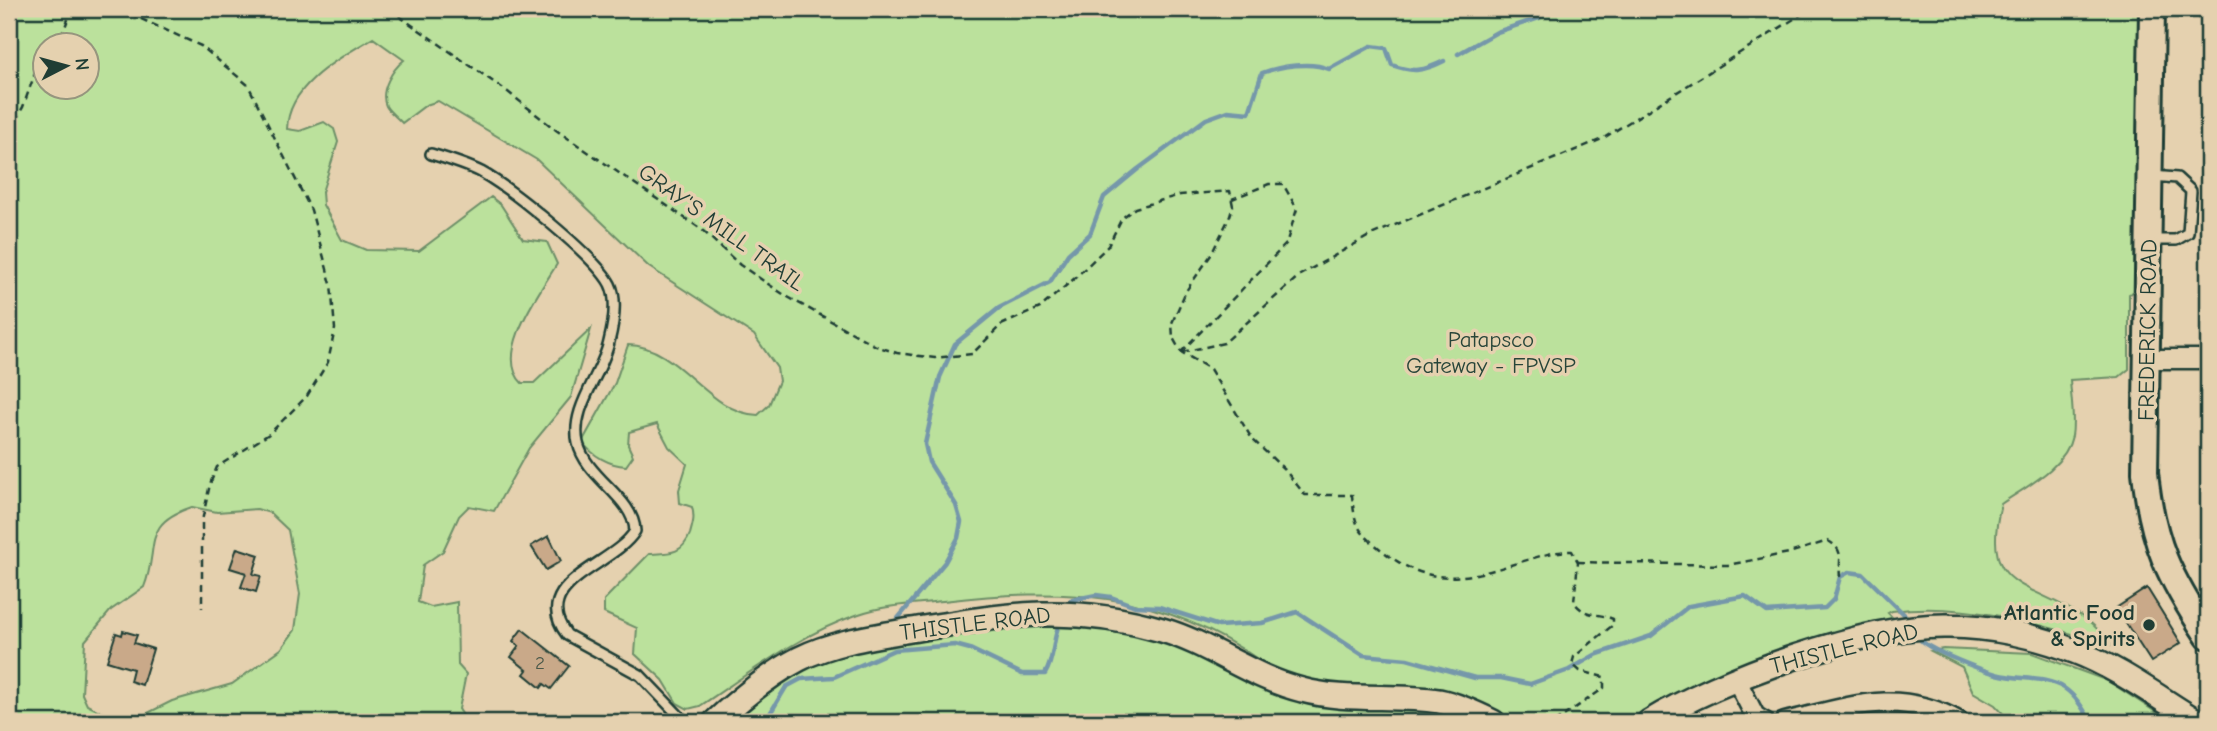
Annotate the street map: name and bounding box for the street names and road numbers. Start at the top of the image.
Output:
street label: GRAY'S MILL TRAIL [633,158,811,297]
street label: FREDERICK ROAD [2132,239,2163,421]
street label: THISTLE ROAD [898,601,1052,646]
street label: THISTLE ROAD [1767,617,1921,680]

